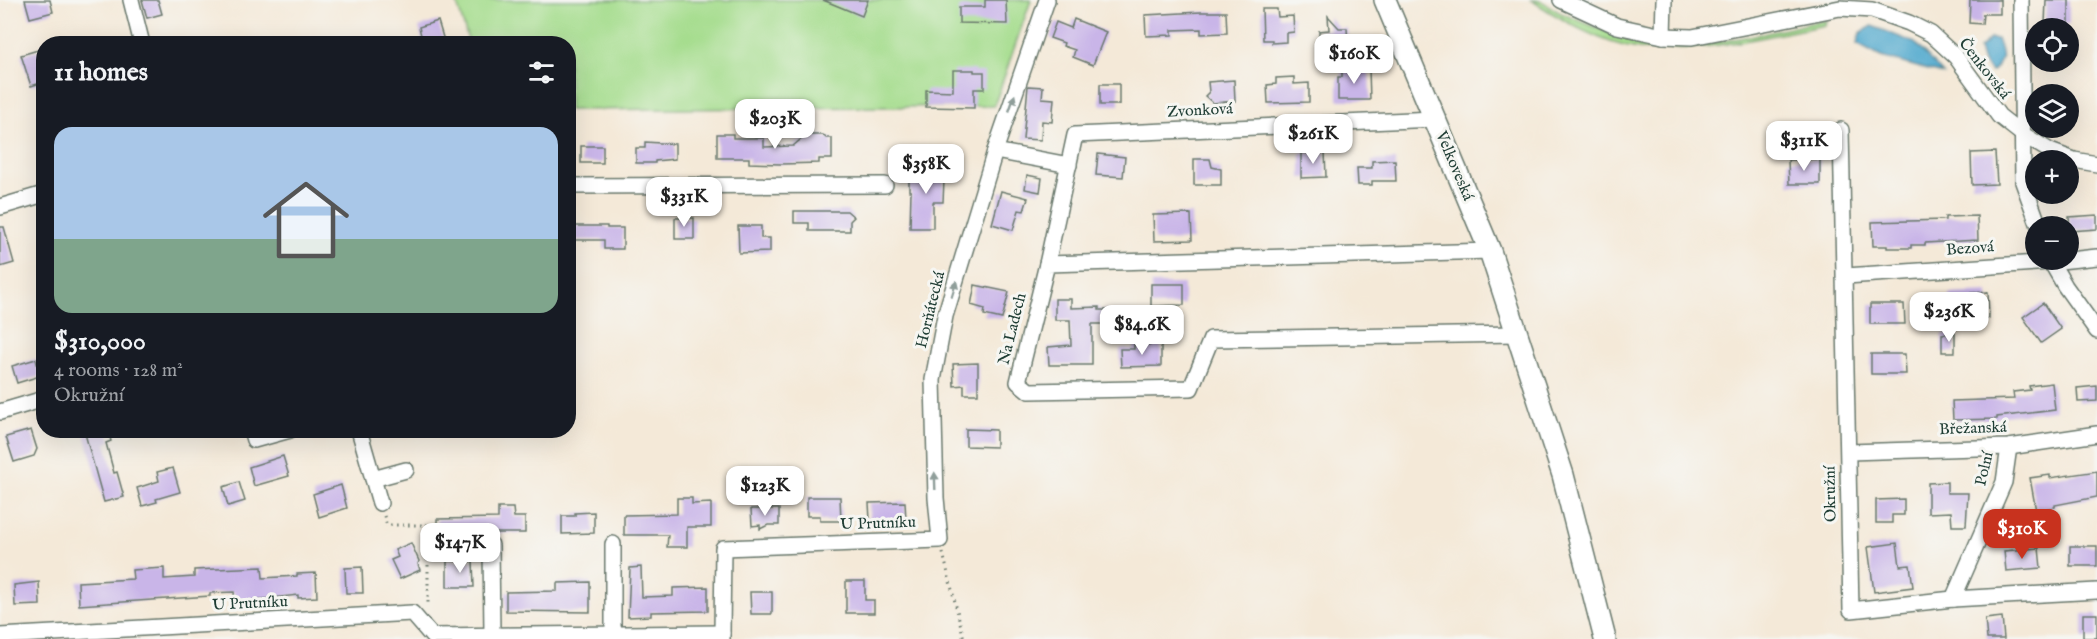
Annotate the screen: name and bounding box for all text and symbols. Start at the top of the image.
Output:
map controls [2025,18,2079,270]
button: locate [2025,18,2079,72]
street label: Čenkovská [1954,33,2016,104]
pin: $160K [1312,34,1396,85]
text: $160K [1328,41,1380,66]
text: 11 homes [54,56,148,89]
icon: filters [525,56,558,89]
button: layers [2025,84,2079,138]
one-way arrow [1007,94,1017,112]
pin: $203K [733,99,817,150]
street label: Zvonková [1167,99,1234,123]
text: $203K [749,106,801,131]
pin: $261K [1271,114,1355,165]
text: $261K [1288,121,1338,146]
pin: $311K [1762,121,1846,172]
street label: Velkoveská [1430,127,1478,204]
text: $311K [1780,128,1828,153]
pin: $358K [884,144,968,195]
button: + [2025,150,2079,204]
text: $358K [902,151,950,176]
icon: home [252,166,360,274]
pin: $331K [642,177,726,228]
text: $331K [660,184,708,209]
button: − [2025,216,2079,270]
street label: Bezová [1945,237,1995,261]
street label: Horňátecká [912,269,950,351]
one-way arrow [950,280,959,298]
street label: Na Ladech [994,291,1032,367]
pin: $236K [1907,292,1991,343]
text: $236K [1924,299,1974,324]
pin: $84.6K [1093,305,1191,356]
text: $84.6K [1114,312,1170,337]
text: $310,000 [54,325,146,358]
text: 4 rooms · 128 m² [54,358,183,383]
text: Okružní [54,383,124,408]
street label: Břežanská [1939,418,2007,440]
street label: Polní [1971,448,1999,488]
street label: Okružní [1820,464,1841,522]
pin: $123K [723,466,807,517]
one-way arrow [931,472,940,491]
text: $123K [740,473,790,498]
pin: $310K [1980,509,2064,560]
street label: U Prutníku [840,513,916,535]
text: $310K [1997,516,2047,541]
pin: $147K [418,523,502,574]
text: $147K [434,530,486,555]
street label: U Prutníku [212,592,288,616]

